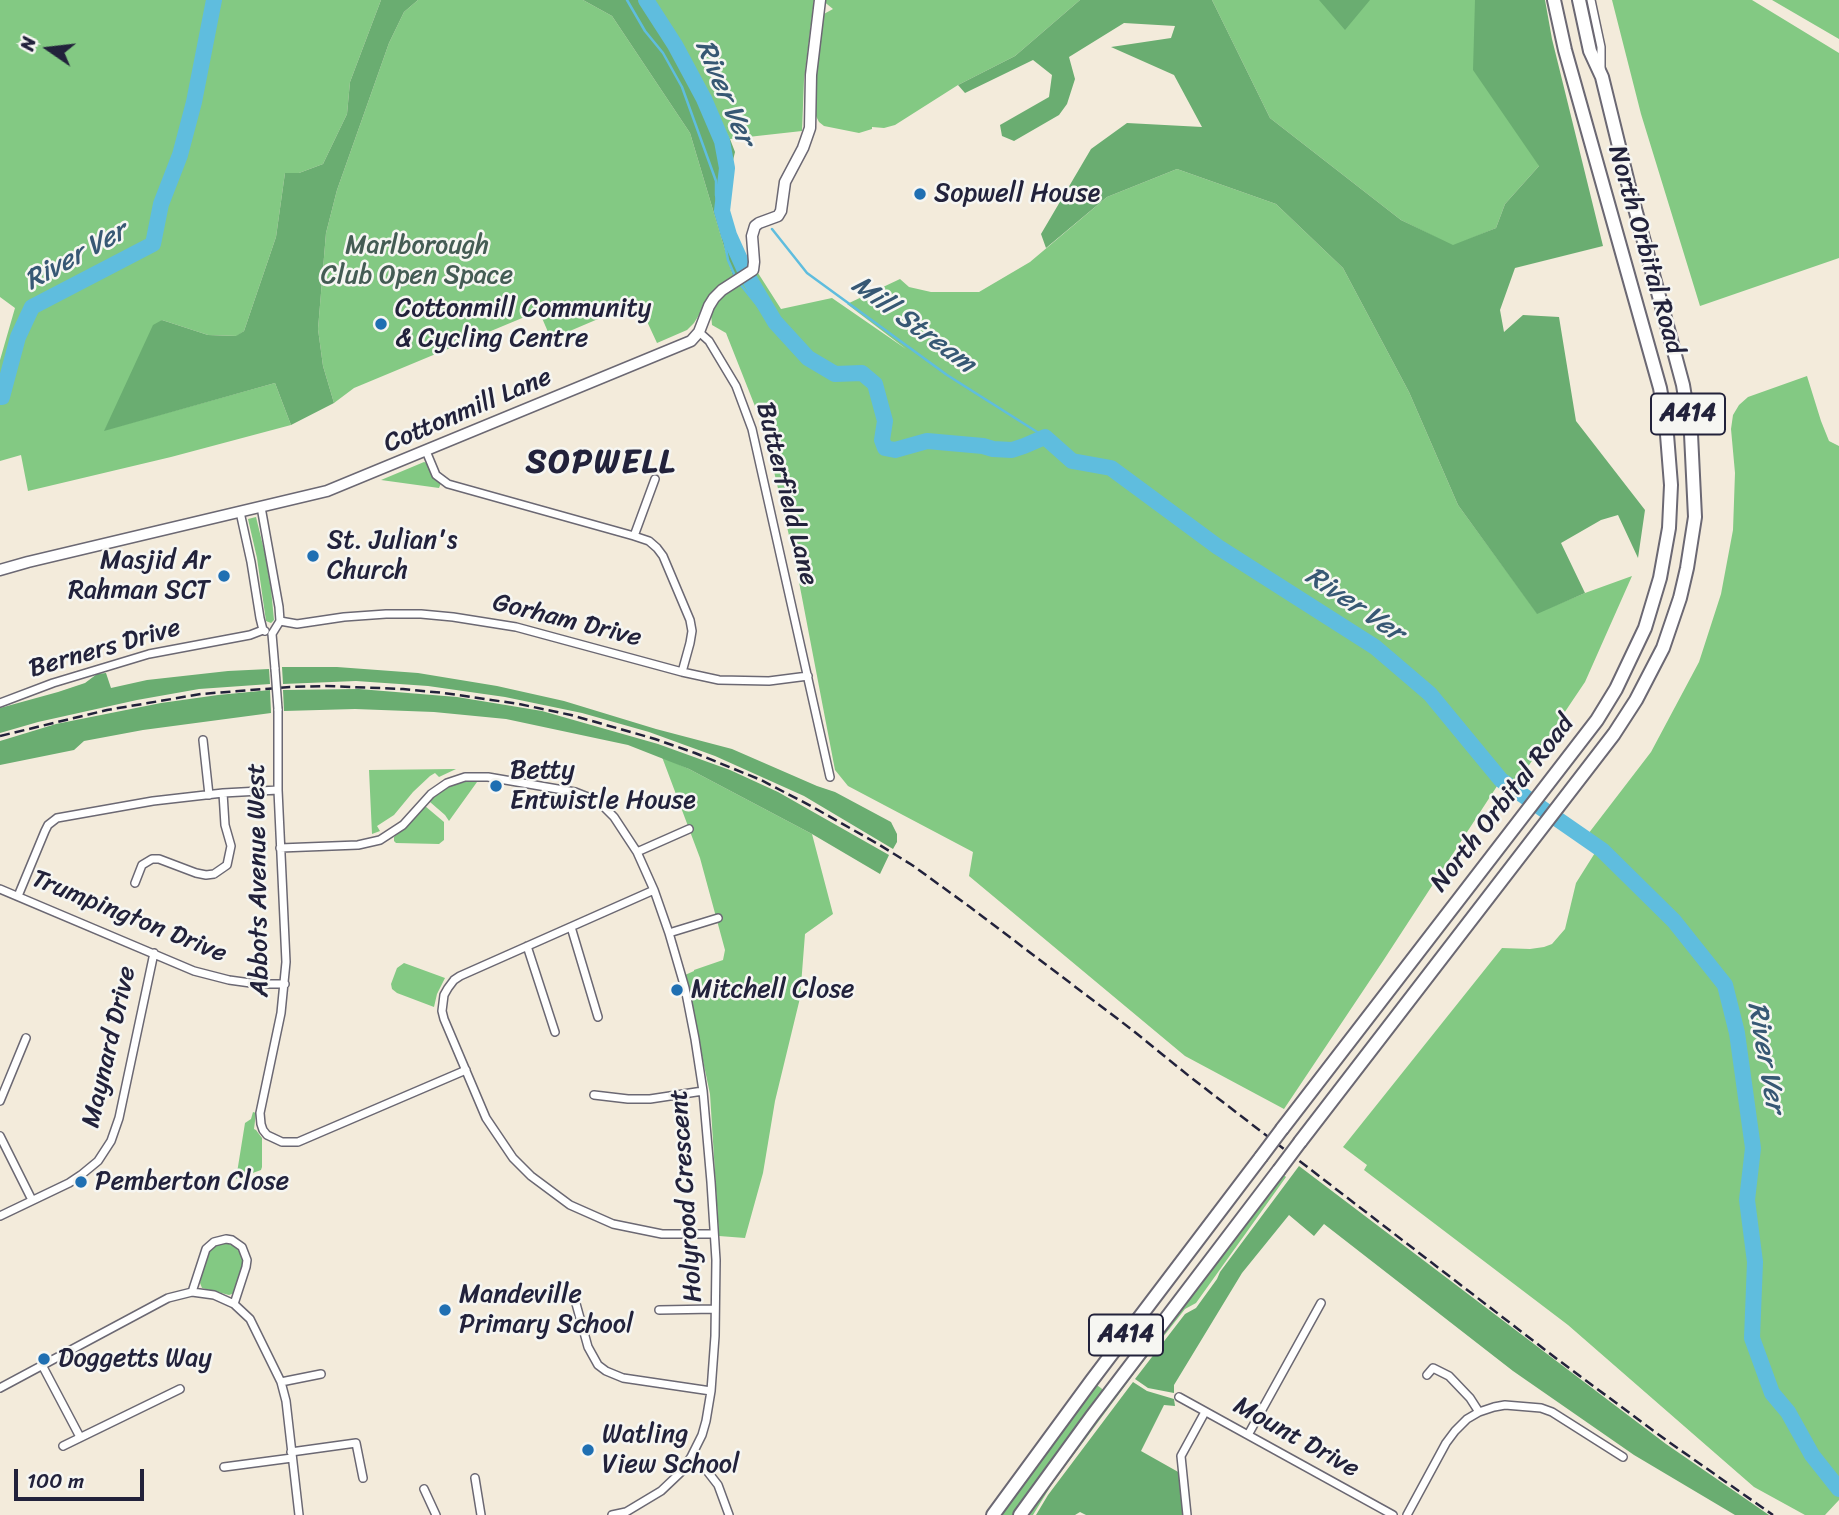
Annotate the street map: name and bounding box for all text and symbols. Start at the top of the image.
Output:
north arrow [14,14,84,84]
text: N [11,33,46,54]
water label: River Ver [687,35,761,151]
street label: North Orbital Road [1600,142,1690,358]
place label: Sopwell House [934,178,1100,210]
marker: Sopwell House [912,186,928,202]
water label: River Ver [19,215,133,299]
park label: Marlborough Club Open Space [321,230,513,292]
water label: Mill Stream [844,269,982,381]
place label: Cottonmill Community & Cycling Centre [395,293,651,354]
marker: Cottonmill Community & Cycling Centre [373,316,389,332]
street label: Cottonmill Lane [379,362,557,460]
road number: A414 [1651,394,1725,435]
street label: Butterfield Lane [748,399,824,589]
district label: SOPWELL [527,444,675,484]
place label: St. Julian's Church [327,525,457,586]
place label: Masjid Ar Rahman SCT [68,545,210,606]
marker: St. Julian's Church [305,548,321,564]
water label: River Ver [1299,560,1409,650]
marker: Masjid Ar Rahman SCT [216,568,232,584]
street label: Gorham Drive [489,587,645,655]
street label: Berners Drive [26,613,184,685]
street label: North Orbital Road [1424,709,1582,899]
place label: Betty Entwistle House [510,755,696,816]
street label: Abbots Avenue West [241,763,277,997]
marker: Betty Entwistle House [488,778,504,794]
street label: Trumpington Drive [27,864,231,970]
street label: Maynard Drive [76,963,144,1131]
place label: Mitchell Close [691,974,854,1006]
marker: Mitchell Close [669,982,685,998]
water label: River Ver [1739,999,1791,1115]
street label: Holyrood Crescent [664,1088,710,1304]
place label: Pemberton Close [95,1166,289,1198]
marker: Pemberton Close [73,1174,89,1190]
place label: Mandeville Primary School [459,1279,633,1340]
marker: Mandeville Primary School [437,1302,453,1318]
road number: A414 [1089,1315,1163,1356]
place label: Doggetts Way [58,1343,212,1375]
marker: Doggetts Way [36,1351,52,1367]
street label: Mount Drive [1228,1391,1364,1485]
place label: Watling View School [602,1419,739,1480]
marker: Watling View School [580,1442,596,1458]
scale bar [18,1456,147,1500]
text: 100 m [27,1462,84,1500]

